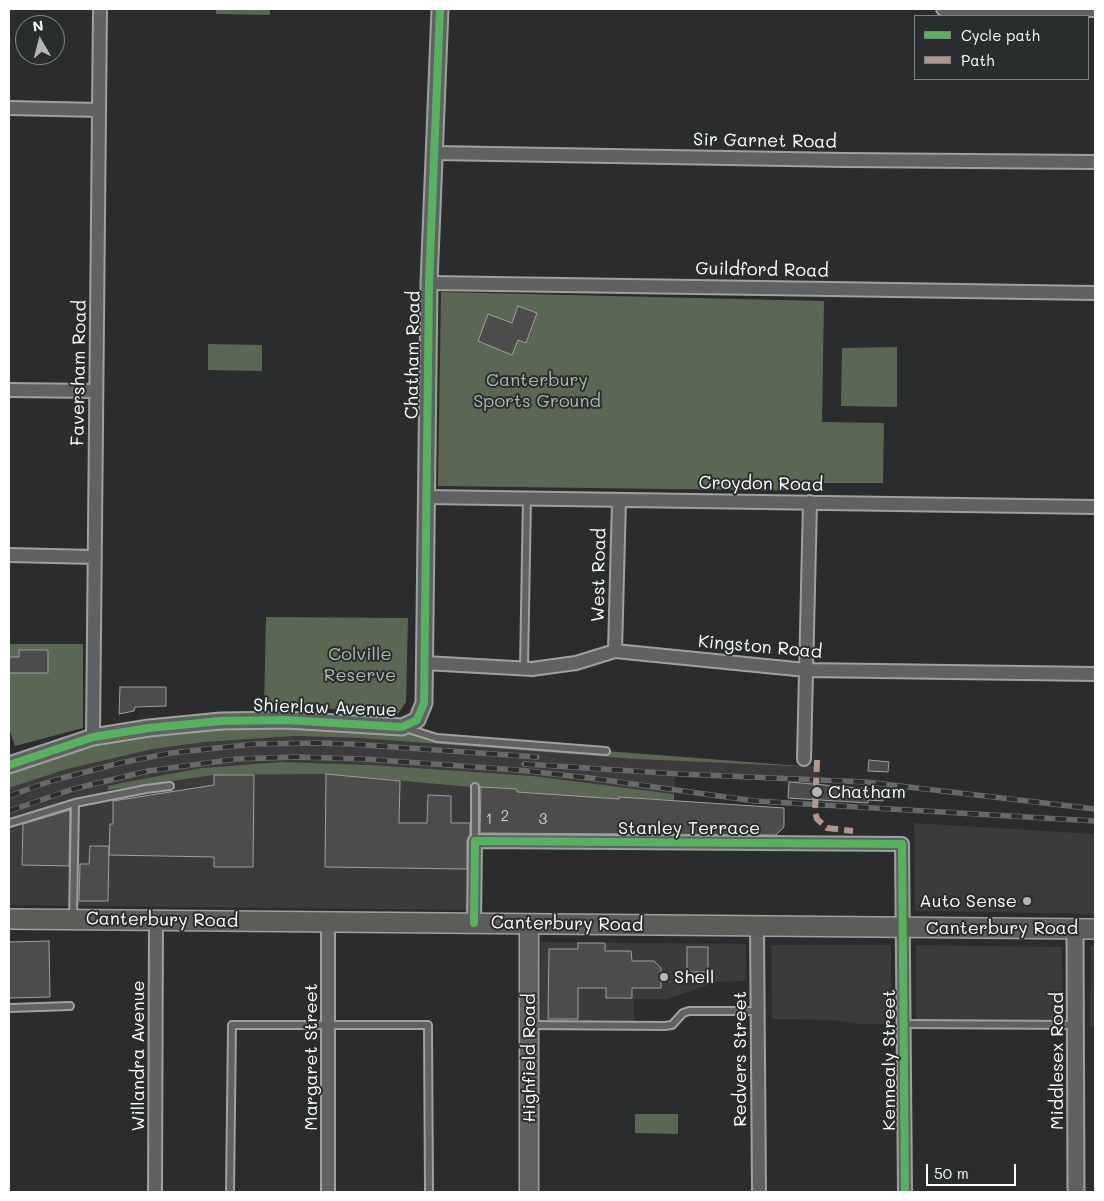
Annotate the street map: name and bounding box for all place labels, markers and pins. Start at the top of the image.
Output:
place label: Chatham [828,781,906,803]
marker: Chatham [810,785,824,799]
place label: Auto Sense [919,890,1017,912]
marker: Auto Sense [1021,895,1033,907]
place label: Shell [674,966,714,988]
marker: Shell [658,971,670,983]

